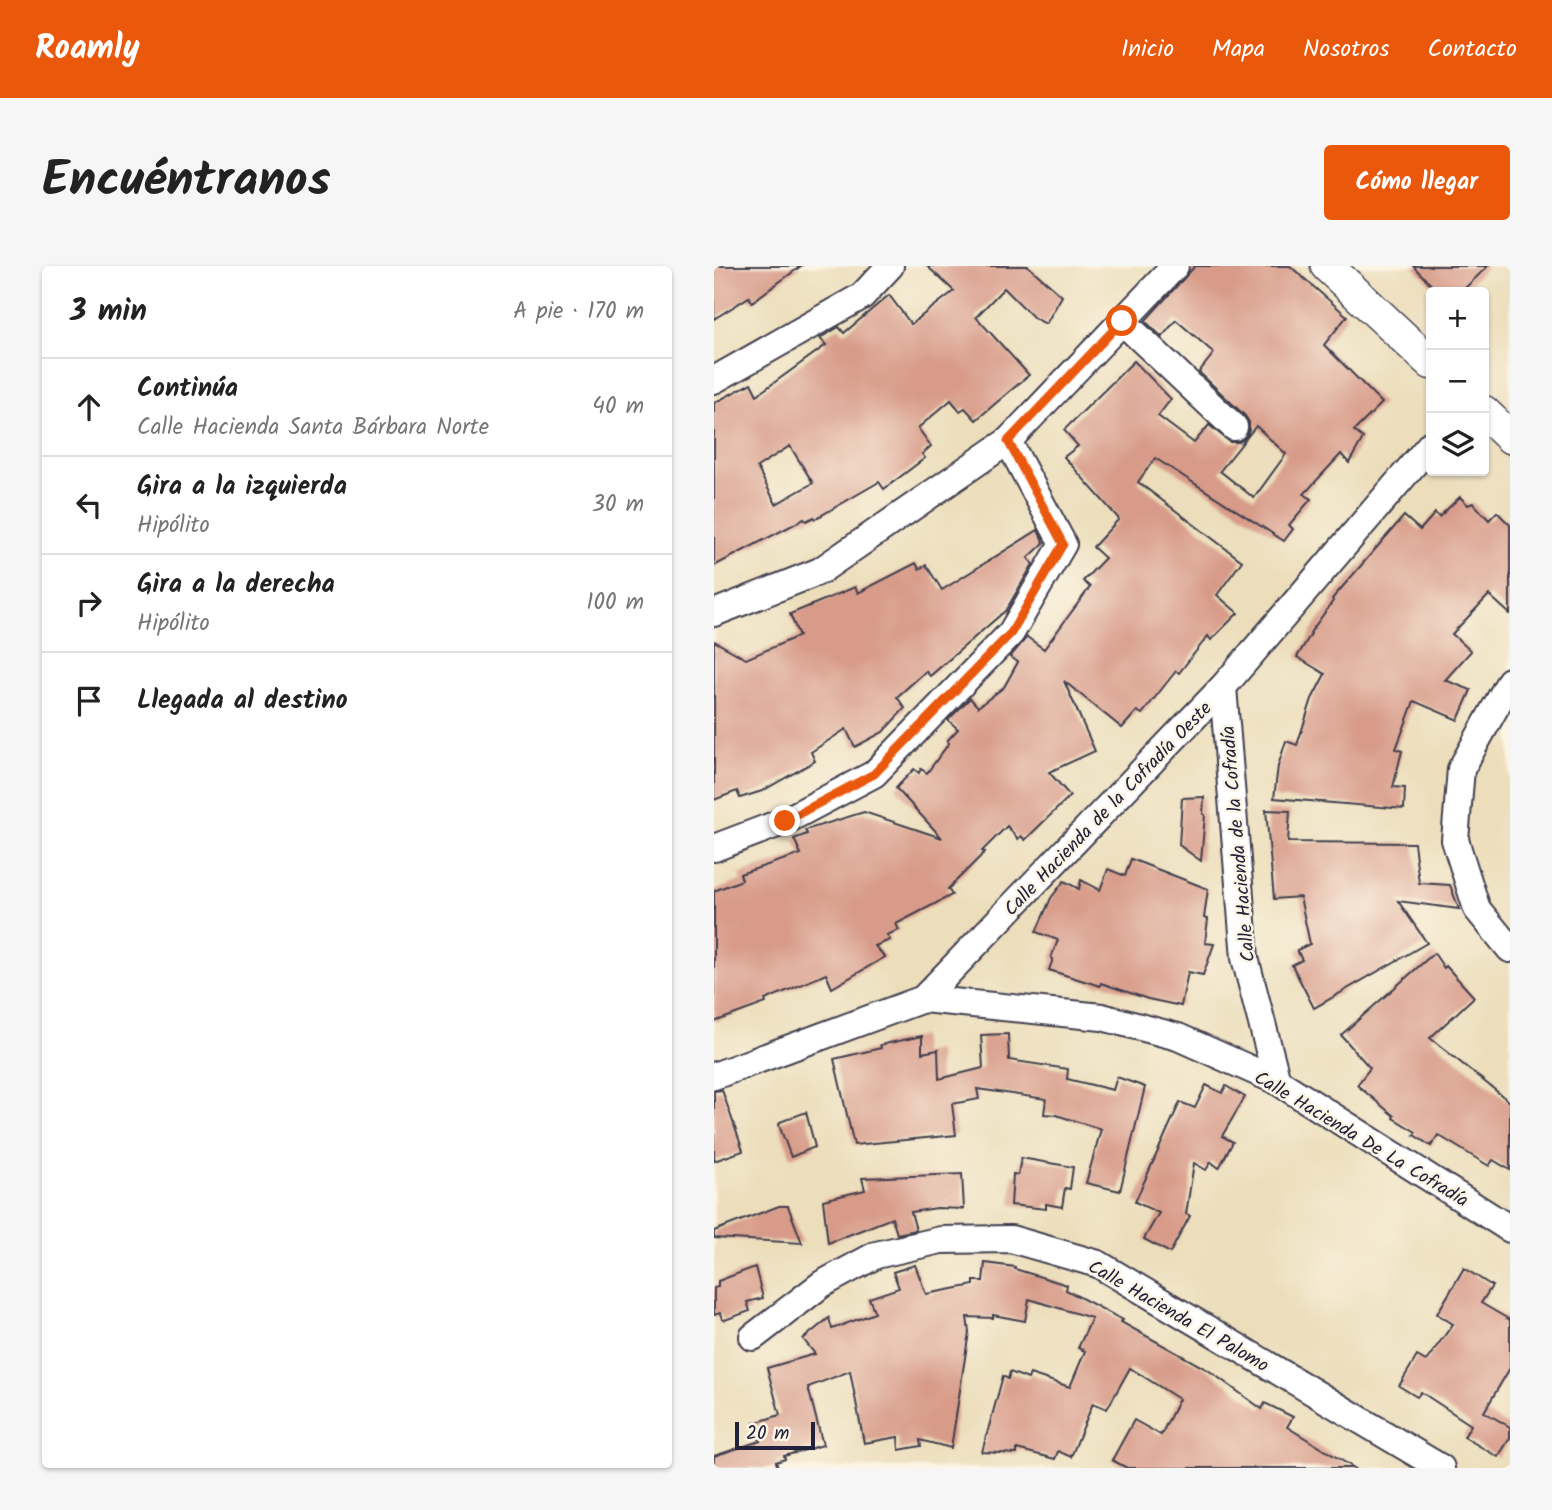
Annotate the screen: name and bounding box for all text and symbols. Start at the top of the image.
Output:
text: Roamly [35,23,140,76]
text: Inicio [1121,30,1174,69]
text: Mapa [1212,30,1265,69]
text: Nosotros [1303,30,1390,69]
text: Contacto [1428,30,1517,69]
text: Encuéntranos [42,143,331,221]
button: Cómo llegar [1324,145,1510,220]
map controls [1426,287,1489,476]
button: + [1426,287,1489,350]
text: 3 min [70,288,147,336]
text: A pie · 170 m [513,294,644,330]
route start [1106,305,1137,336]
button: − [1426,350,1489,413]
text: Continúa [137,368,238,410]
icon: ahead [70,388,108,426]
text: 40 m [592,389,644,425]
text: Calle Hacienda Santa Bárbara Norte [137,410,489,446]
button: layers [1426,413,1489,476]
text: Gira a la izquierda [137,466,347,508]
icon: left [70,486,108,524]
text: 30 m [592,487,644,523]
text: Hipólito [137,508,210,544]
text: Gira a la derecha [137,564,335,606]
icon: right [70,584,108,622]
text: 100 m [586,585,644,621]
text: Hipólito [137,606,210,642]
text: Llegada al destino [137,680,348,722]
icon: arrive [70,682,108,720]
street label: Calle Hacienda de la Cofradía Oeste [997,695,1220,924]
street label: Calle Hacienda de la Cofradía [1214,724,1264,963]
route end [769,805,800,836]
street label: Calle Hacienda De La Cofradía [1248,1064,1474,1216]
street label: Calle Hacienda El Palomo [1082,1253,1274,1381]
scale bar [735,1419,816,1451]
text: 20 m [746,1419,789,1449]

